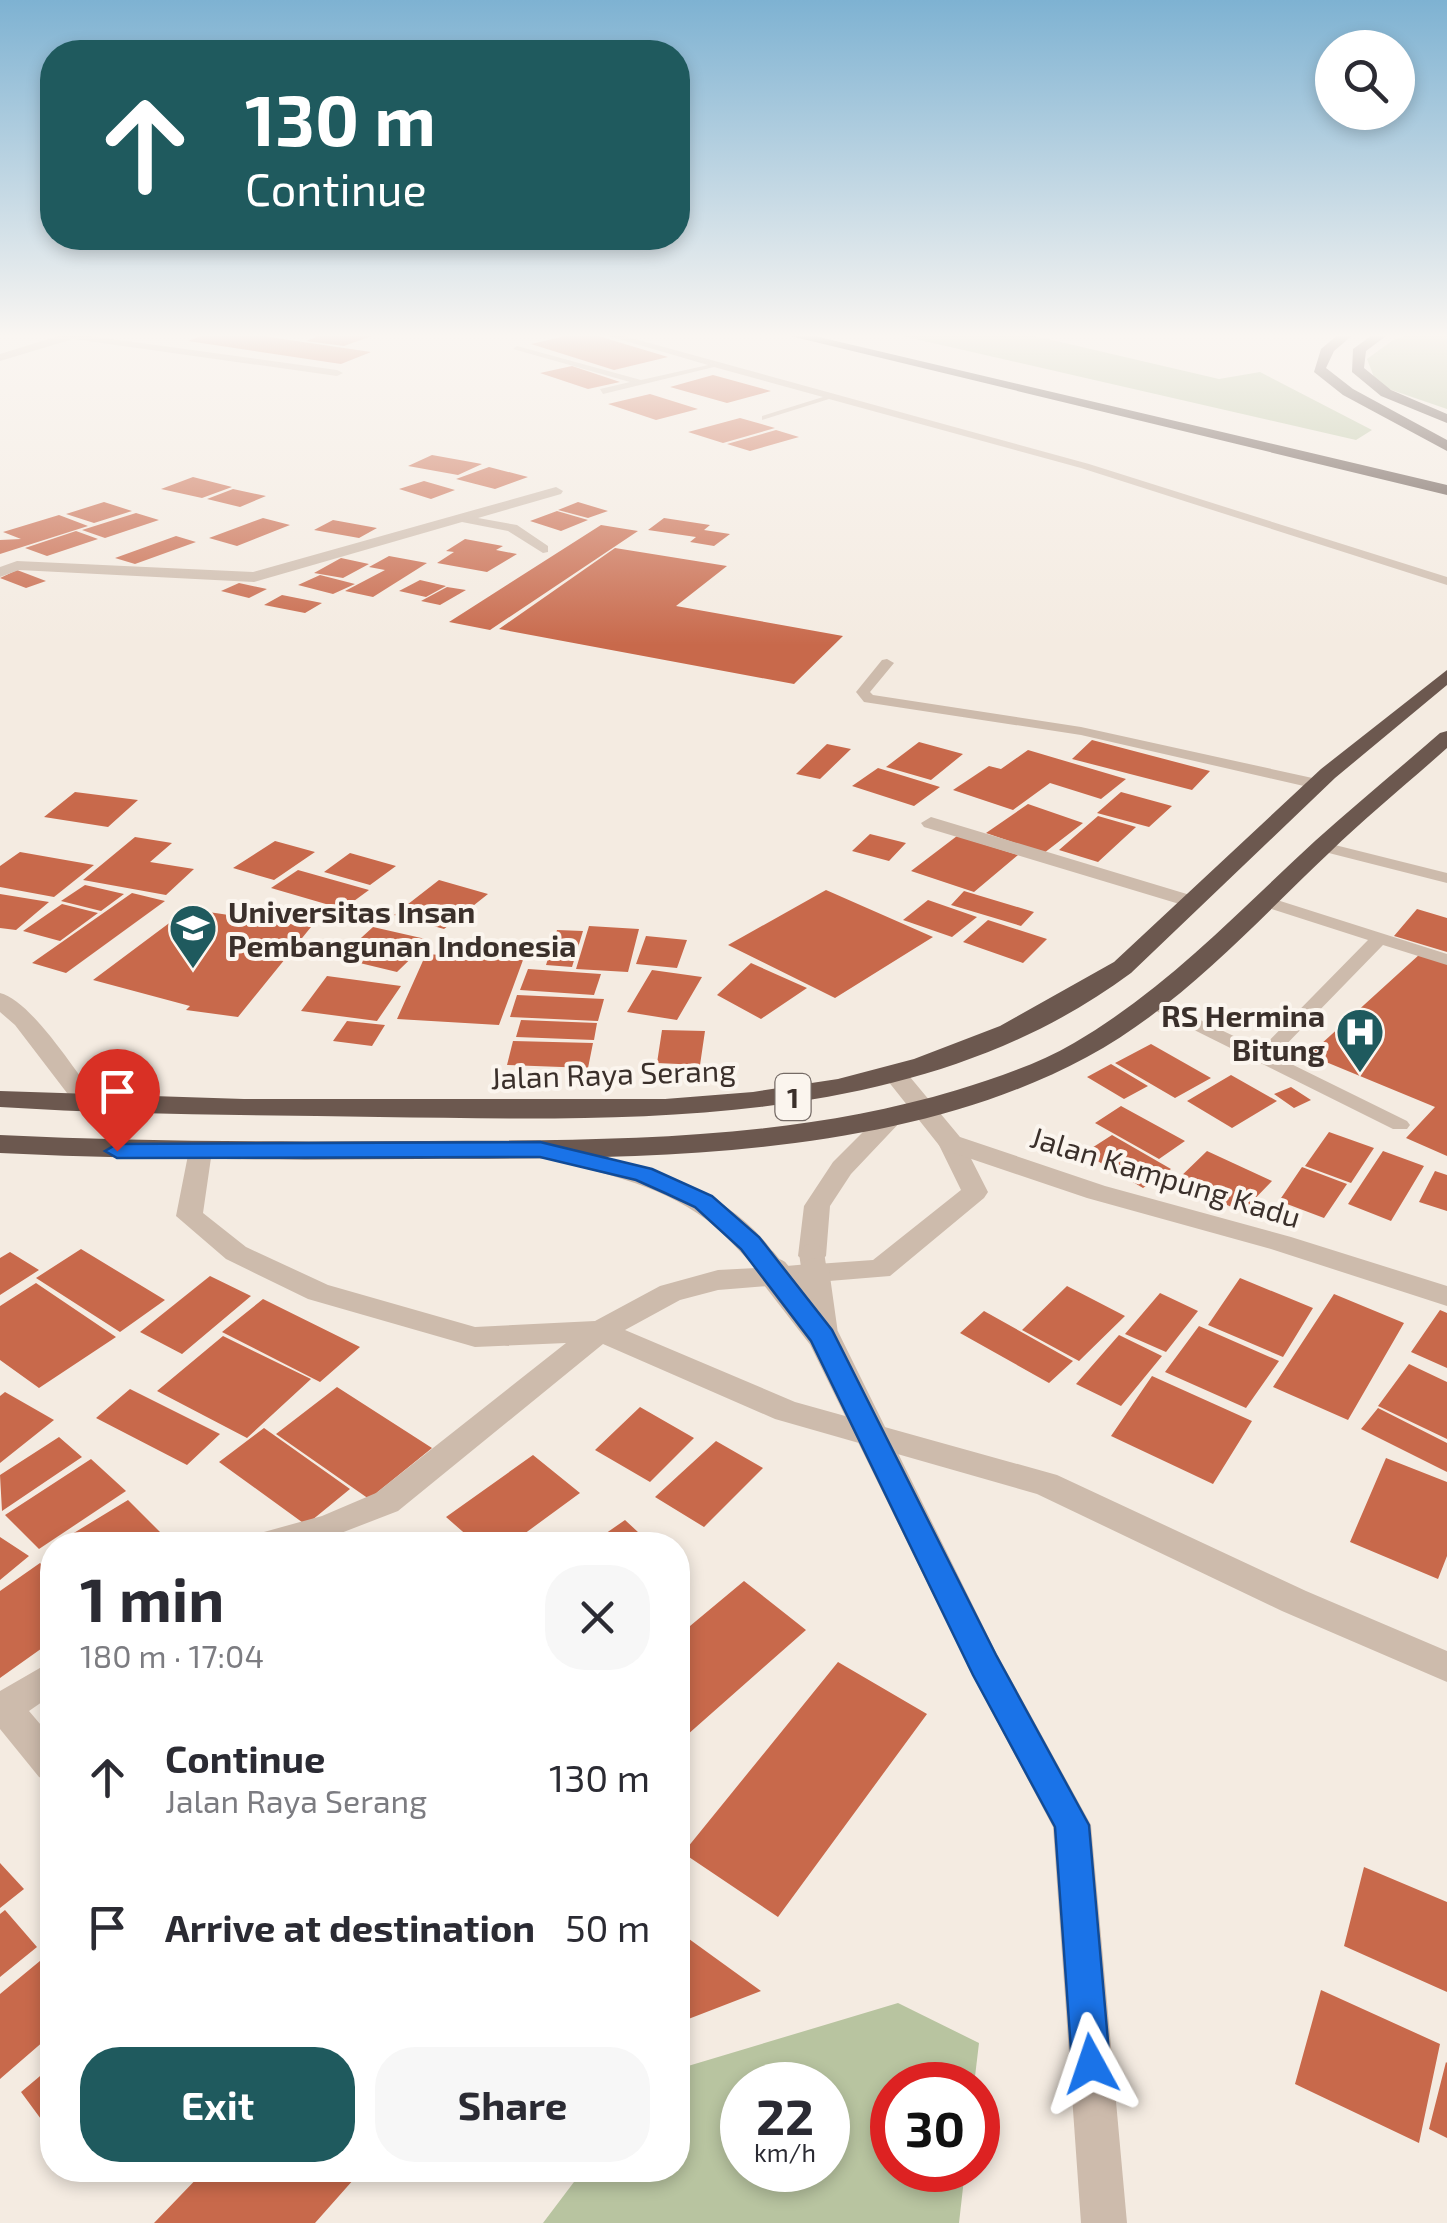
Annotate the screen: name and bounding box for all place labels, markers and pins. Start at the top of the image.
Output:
place label: Universitas Insan Pembangunan Indonesia [228,893,576,963]
school or university icon: Universitas Insan Pembangunan Indonesia [167,902,219,970]
place label: RS Hermina Bitung [1161,997,1326,1067]
hospital icon: RS Hermina Bitung [1334,1006,1386,1074]
pin [75,1049,160,1152]

